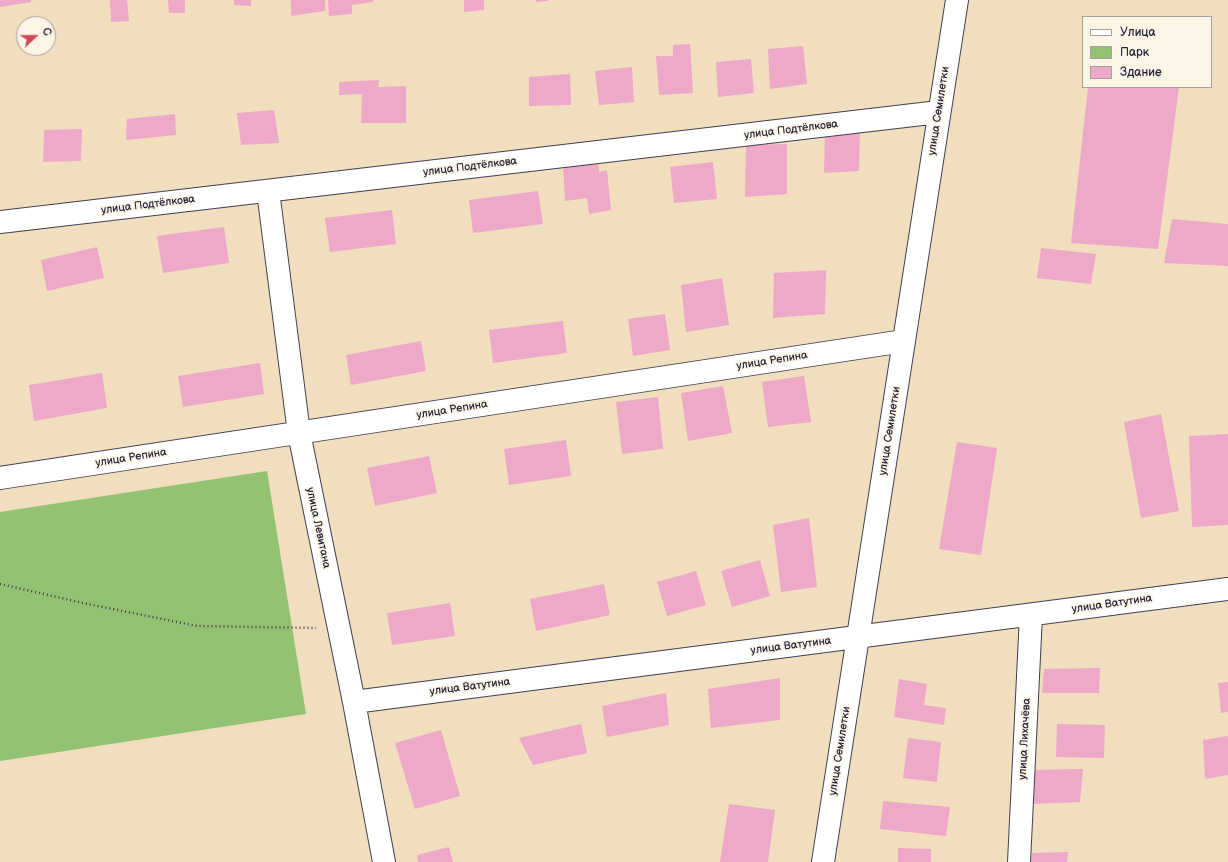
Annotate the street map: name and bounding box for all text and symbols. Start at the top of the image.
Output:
north arrow [16,16,56,56]
legend [1082,16,1212,88]
text: Улица [1120,25,1156,40]
text: С [39,26,54,38]
text: Парк [1120,45,1149,60]
text: Здание [1120,65,1162,80]
street label: улица Семилетки [925,66,953,156]
street label: улица Подтёлкова [743,118,839,142]
street label: улица Подтёлкова [422,155,518,179]
street label: улица Подтёлкова [100,193,196,217]
street label: улица Репина [736,349,808,373]
street label: улица Семилетки [876,386,904,476]
street label: улица Репина [416,398,488,422]
street label: улица Репина [95,446,167,470]
street label: улица Левитана [303,486,333,570]
street label: улица Ватутина [1071,592,1153,616]
street label: улица Ватутина [750,635,832,657]
street label: улица Ватутина [429,676,511,698]
street label: улица Лихачёва [1016,698,1034,780]
street label: улица Семилетки [826,706,854,796]

